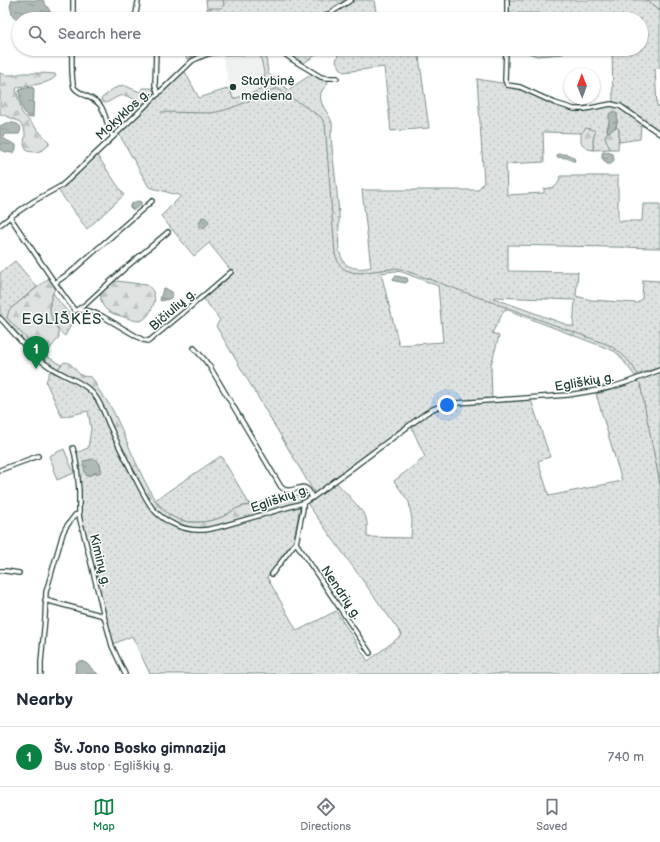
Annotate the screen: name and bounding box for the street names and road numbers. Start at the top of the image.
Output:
street label: Mokyklos g. [92,85,153,144]
street label: Bičiulių g. [146,285,199,334]
street label: Egliškių g. [553,369,615,395]
street label: Egliškių g. [248,482,311,516]
street label: Kiminų g. [86,532,114,589]
street label: Nendrių g. [317,563,365,623]

